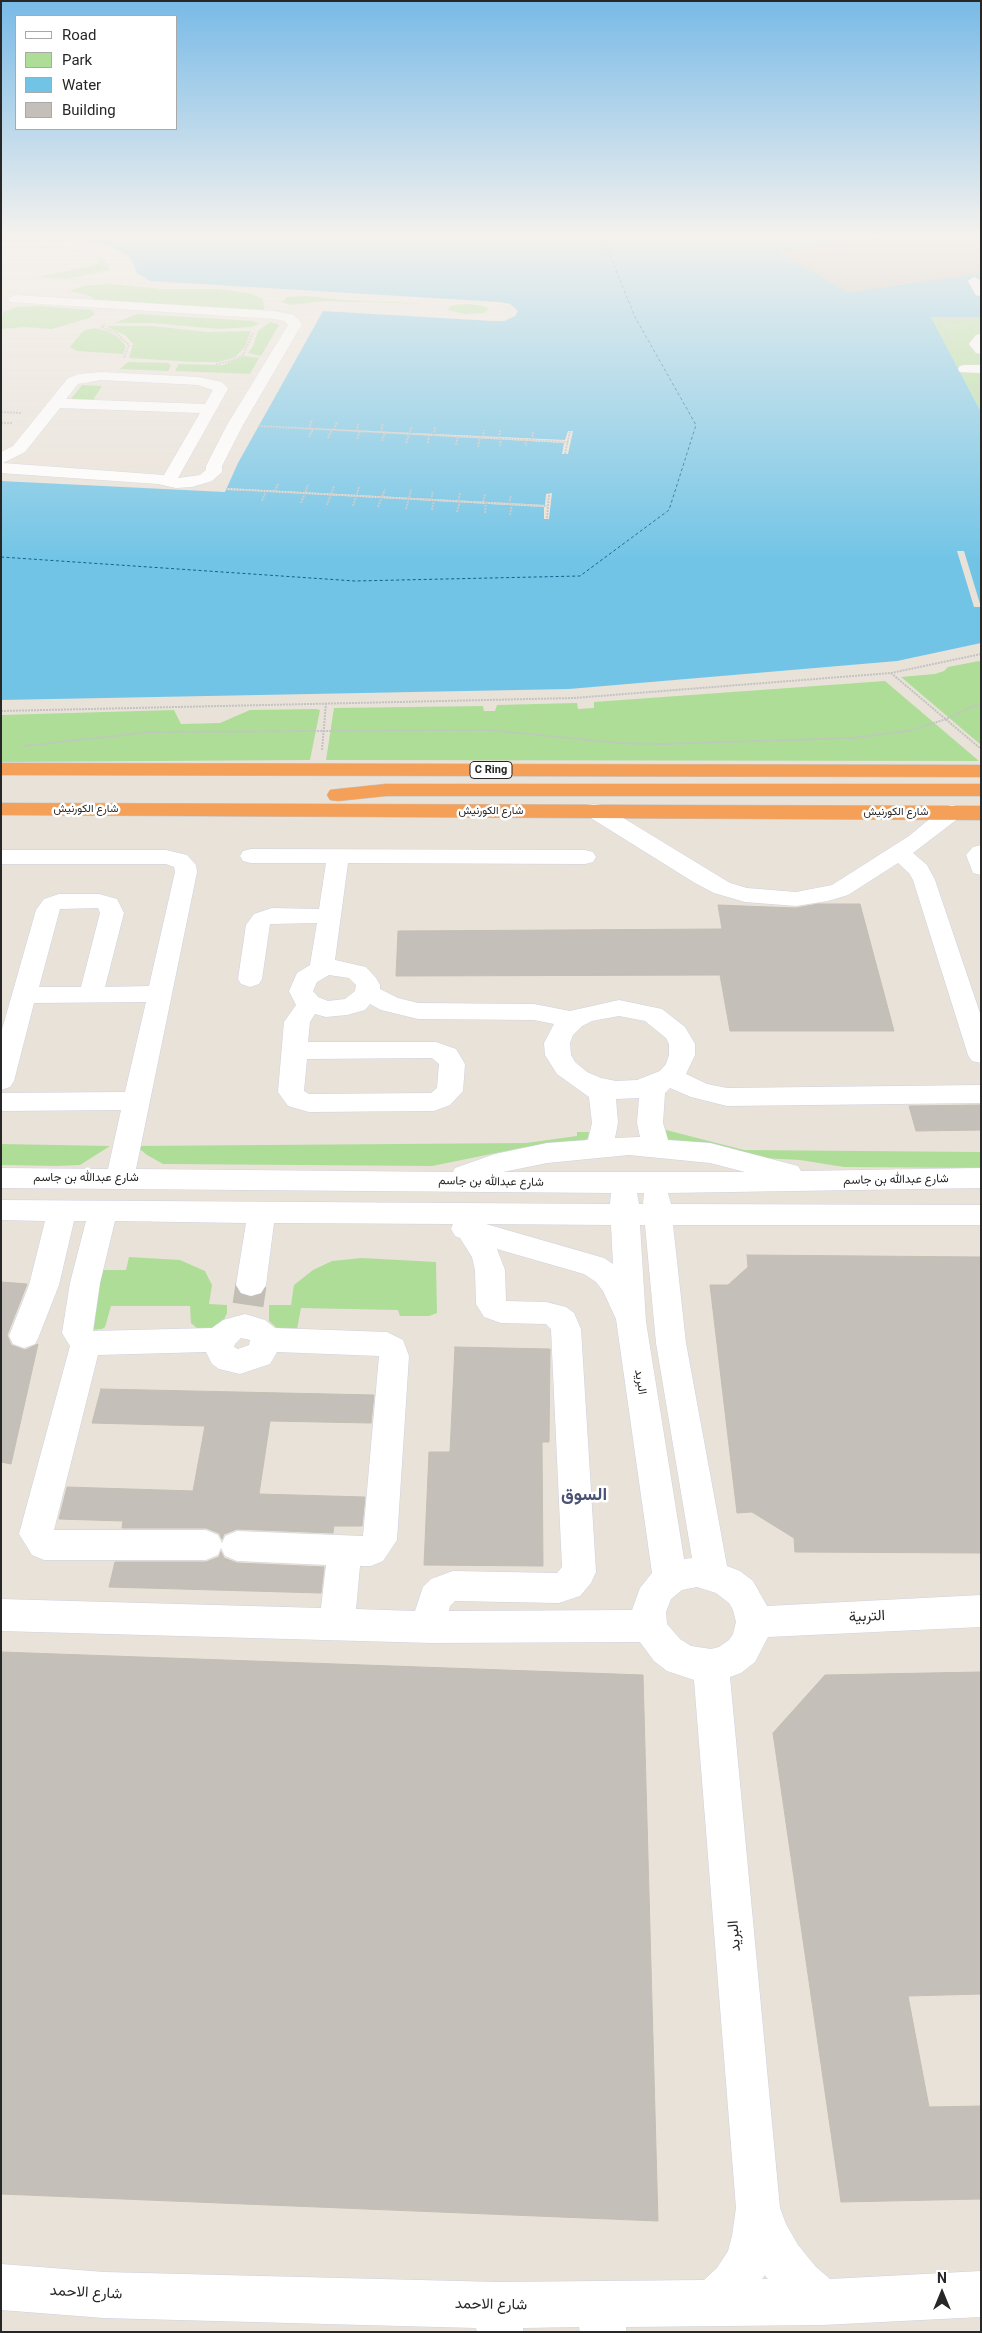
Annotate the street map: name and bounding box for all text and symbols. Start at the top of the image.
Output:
legend [15,15,178,130]
text: Road [62,26,96,44]
text: Park [62,51,92,69]
text: Water [62,76,101,94]
text: Building [62,101,116,119]
road number: C Ring [470,762,512,778]
street label: شارع الكورنيش [54,802,118,816]
street label: شارع الكورنيش [459,804,523,818]
street label: شارع الكورنيش [864,805,928,819]
street label: شارع عبدالله بن جاسم [33,1171,139,1185]
street label: شارع عبدالله بن جاسم [843,1172,949,1188]
street label: شارع عبدالله بن جاسم [438,1174,544,1190]
street label: البريد [631,1368,649,1396]
district label: السوق [561,1484,607,1506]
street label: التربية [848,1607,886,1627]
street label: البريد [725,1920,745,1952]
north arrow [917,2268,967,2318]
text: N [937,2270,947,2286]
street label: شارع الاحمد [49,2282,123,2304]
street label: شارع الاحمد [455,2295,527,2315]

